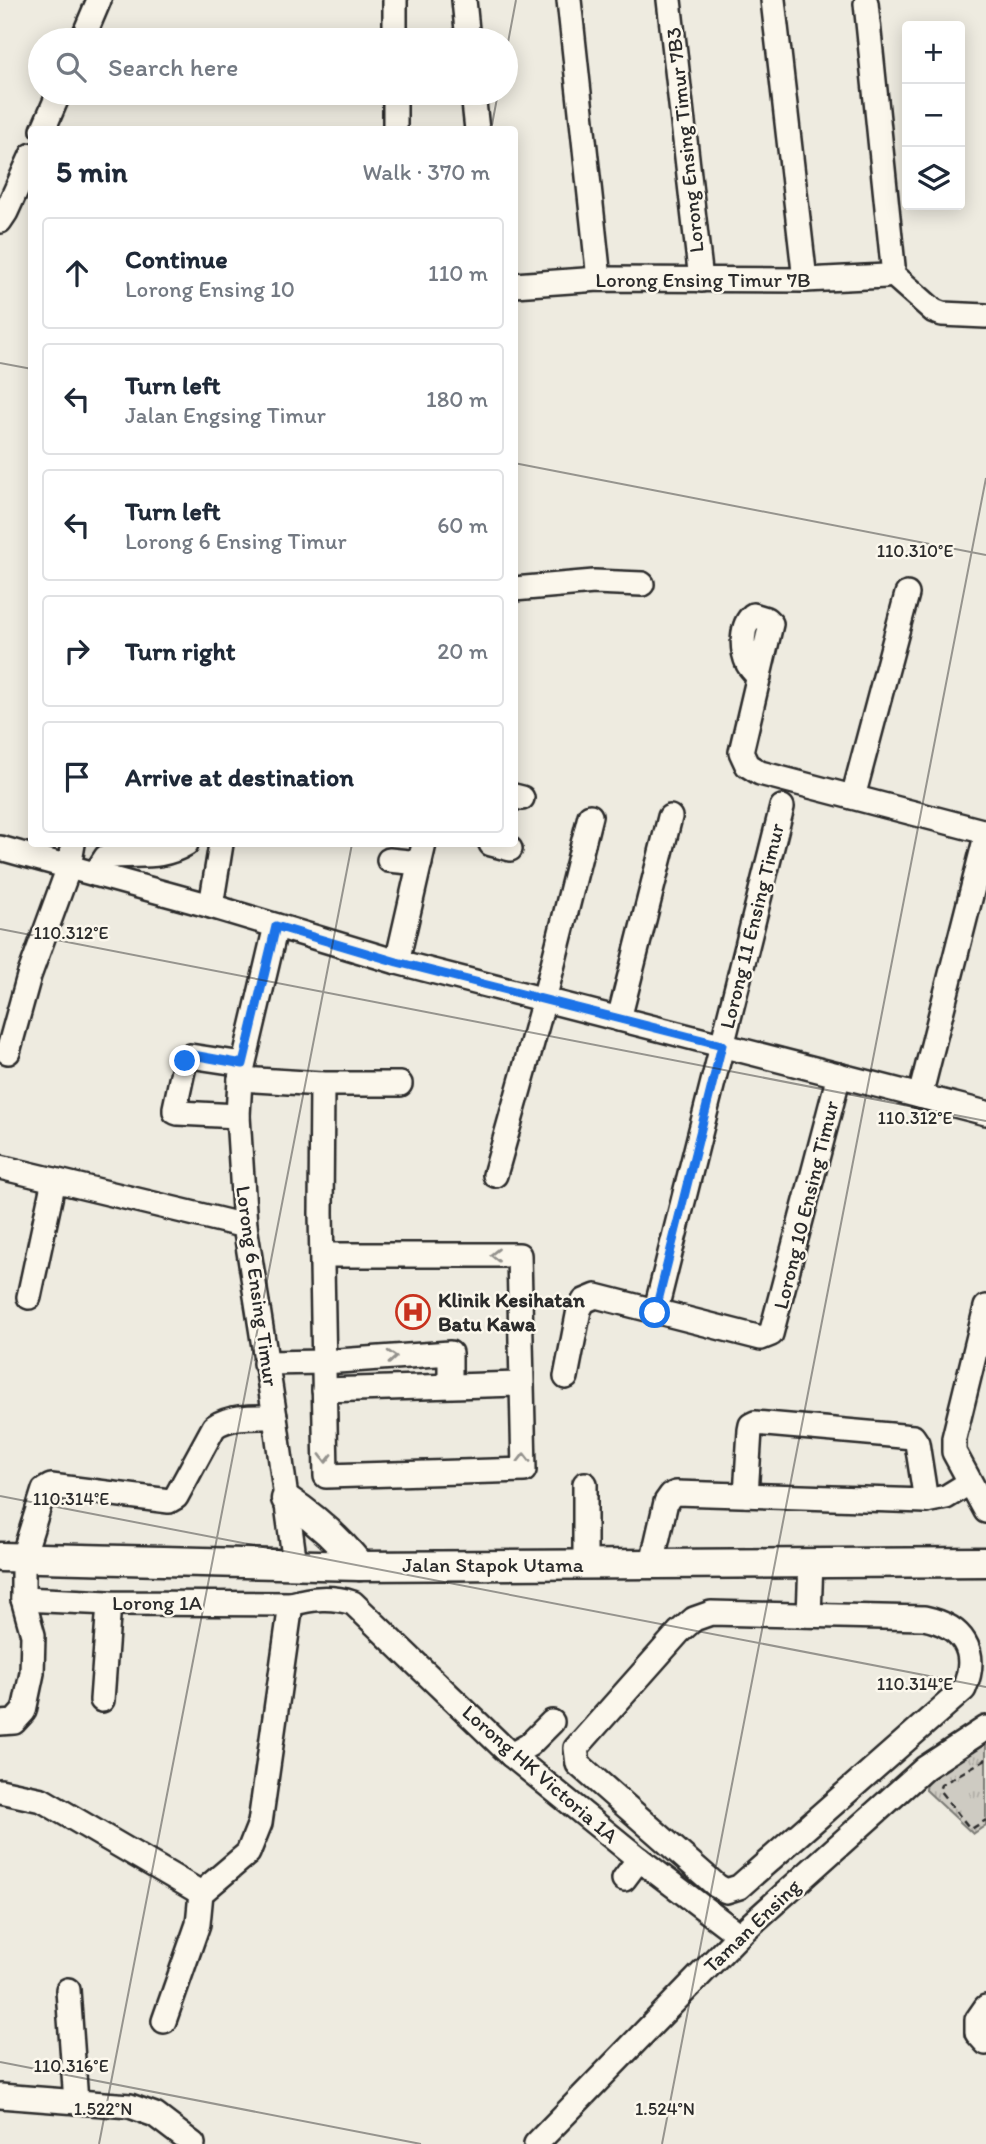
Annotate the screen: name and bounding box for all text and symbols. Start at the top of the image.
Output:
map controls [902,21,965,210]
button: + [902,21,965,84]
street label: Lorong Ensing Timur 7B3 [660,26,709,254]
search box [28,28,518,105]
icon: search [52,48,90,86]
text: Search here [108,51,238,83]
button: − [902,84,965,147]
button: layers [902,147,965,210]
text: 5 min [56,153,127,190]
text: Walk · 370 m [362,158,490,186]
text: Continue [125,243,228,275]
icon: ahead [58,254,96,292]
text: 110 m [428,259,488,287]
street label: Lorong Ensing Timur 7B [595,267,811,292]
text: Lorong Ensing 10 [125,275,295,303]
text: Turn left [125,369,221,401]
icon: left [58,380,96,418]
text: 180 m [426,385,488,413]
text: Jalan Engsing Timur [125,401,326,429]
text: Turn left [125,495,221,527]
icon: left [58,506,96,544]
text: 60 m [437,511,488,539]
text: Lorong 6 Ensing Timur [125,527,347,555]
text: 110.310°E [877,540,953,562]
icon: right [58,632,96,670]
text: Turn right [125,635,236,667]
text: 20 m [437,637,488,665]
icon: arrive [58,758,96,796]
text: Arrive at destination [125,761,354,793]
street label: Lorong 11 Ensing Timur [714,820,789,1031]
text: 110.312°E [33,922,109,944]
route end [169,1045,200,1076]
street label: Lorong 10 Ensing Timur [767,1097,844,1312]
text: 110.312°E [877,1107,953,1129]
street label: Lorong 6 Ensing Timur [231,1184,284,1389]
one-way arrow [489,1247,499,1263]
place label: Klinik Kesihatan Batu Kawa [438,1287,585,1336]
hospital icon: Klinik Kesihatan Batu Kawa [394,1293,432,1331]
route start [639,1297,670,1328]
one-way arrow [387,1350,398,1365]
one-way arrow [516,1452,532,1462]
one-way arrow [318,1453,334,1464]
text: 110.314°E [33,1488,109,1510]
street label: Jalan Stapok Utama [402,1552,584,1577]
street label: Lorong 1A [112,1590,203,1615]
text: 110.314°E [877,1673,953,1695]
street label: Lorong HK Victoria 1A [457,1699,624,1848]
street label: Taman Ensing [698,1873,805,1978]
text: 110.316°E [33,2055,109,2077]
text: 1.522°N [74,2098,132,2120]
text: 1.524°N [635,2098,695,2120]

